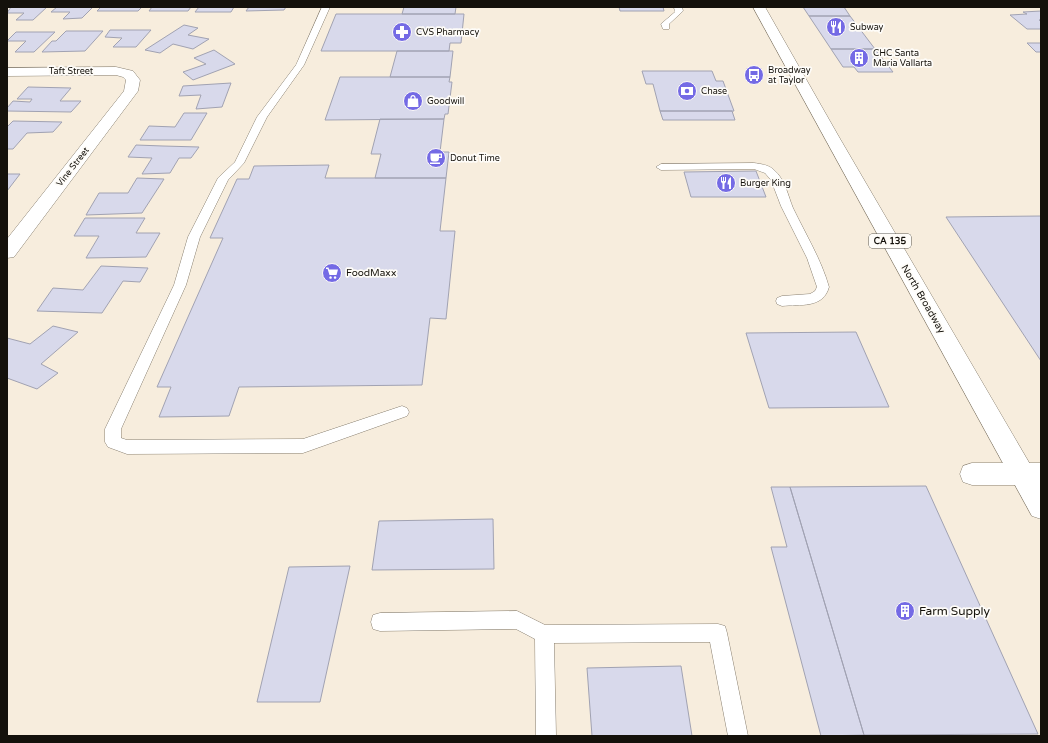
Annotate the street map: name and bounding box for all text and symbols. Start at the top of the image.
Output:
restaurant icon: Subway [825,16,847,38]
pharmacy icon: CVS Pharmacy [391,21,413,43]
place label: Subway [850,22,884,33]
place label: CVS Pharmacy [416,27,479,38]
building icon: CHC Santa Maria Vallarta [848,47,870,69]
place label: CHC Santa Maria Vallarta [873,48,932,69]
bus stop icon: Broadway at Taylor [743,64,765,86]
place label: Broadway at Taylor [768,65,811,86]
street label: Taft Street [49,66,94,77]
bank icon: Chase [676,80,698,102]
place label: Chase [701,86,727,97]
shop icon: Goodwill [402,90,424,112]
place label: Goodwill [427,96,464,107]
street label: Vine Street [54,145,92,189]
cafe icon: Donut Time [425,147,447,169]
place label: Donut Time [450,153,500,164]
restaurant icon: Burger King [715,172,737,194]
place label: Burger King [740,178,791,189]
road number: CA 135 [869,234,911,248]
supermarket icon: FoodMaxx [321,262,343,284]
street label: North Broadway [898,262,948,336]
place label: FoodMaxx [346,267,396,279]
building icon: Farm Supply [894,600,916,622]
place label: Farm Supply [919,604,991,618]

